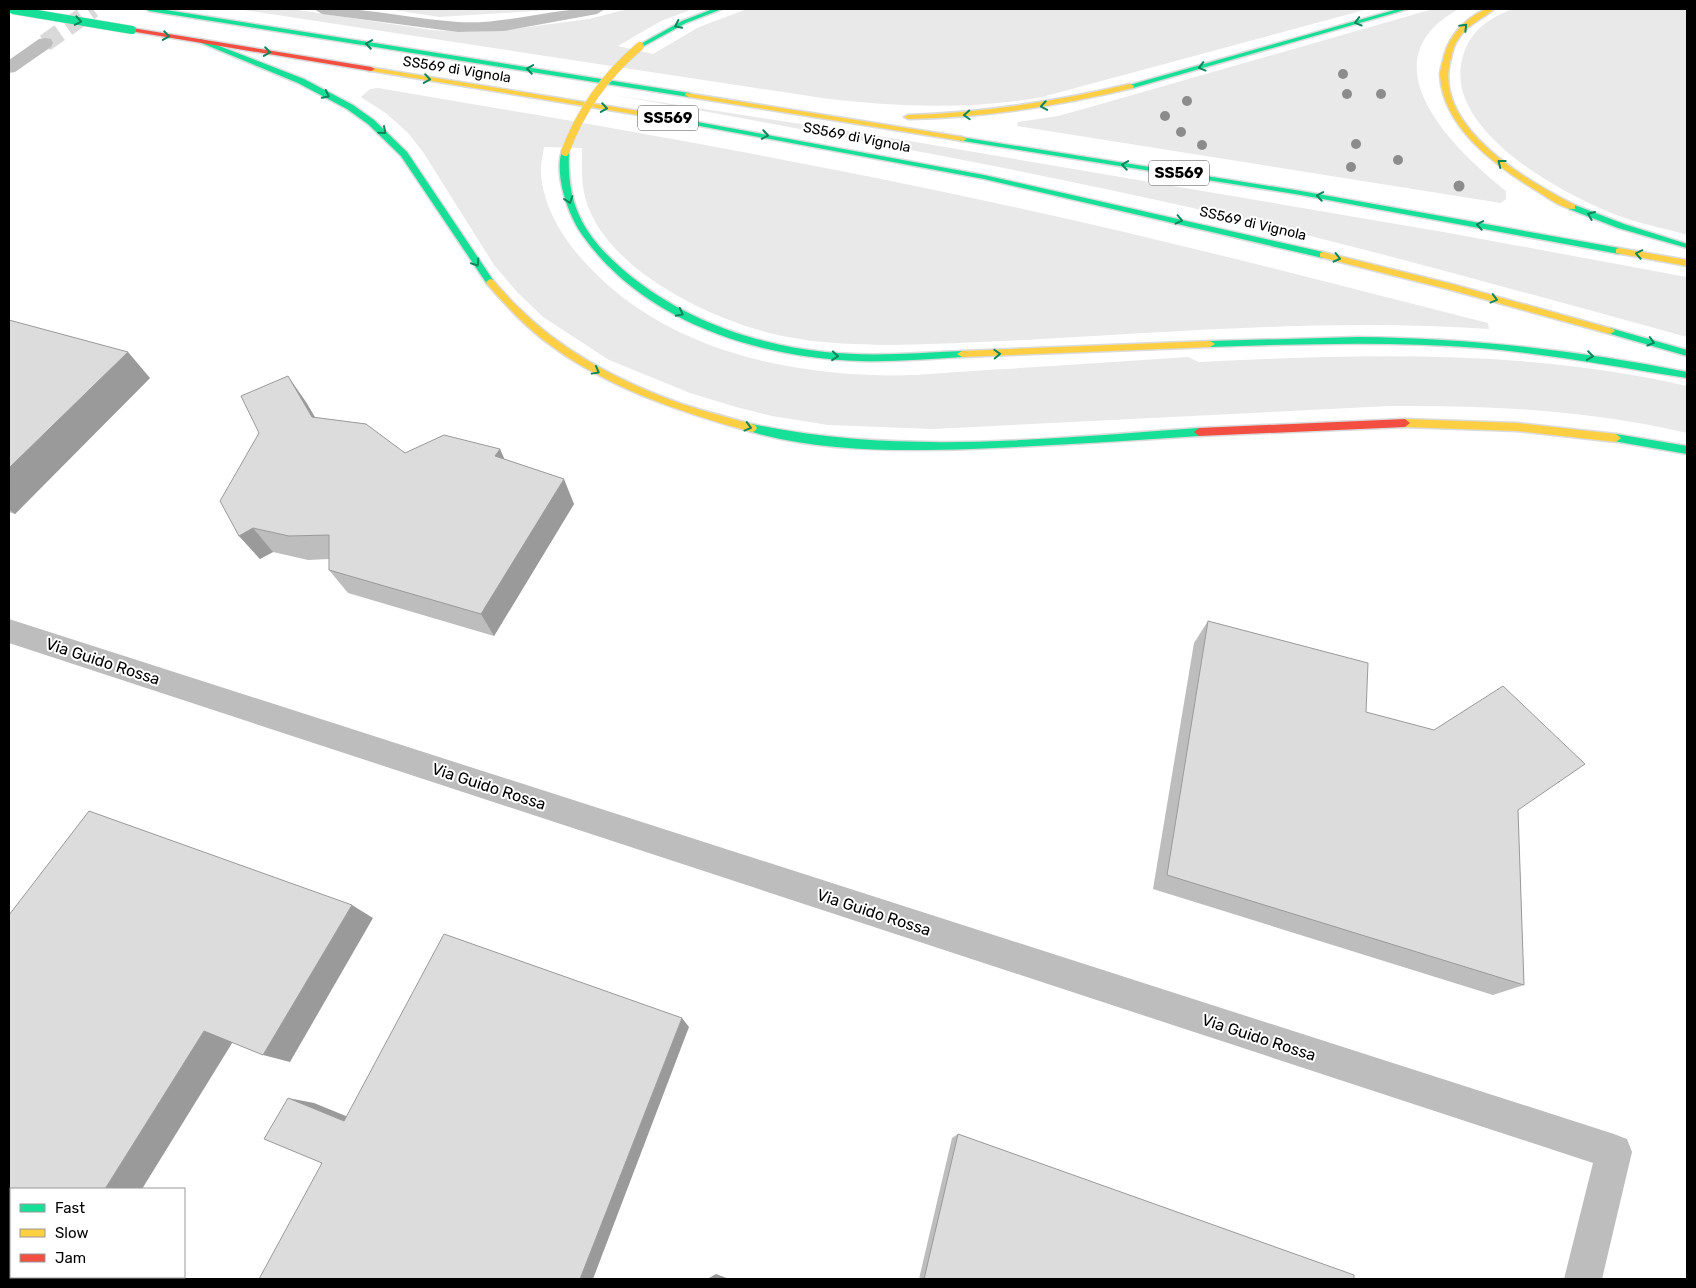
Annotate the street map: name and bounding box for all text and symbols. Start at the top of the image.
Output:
one-way arrow [74,16,82,26]
one-way arrow [1354,16,1363,27]
one-way arrow [674,19,683,29]
one-way arrow [1458,24,1467,33]
one-way arrow [163,30,171,41]
one-way arrow [365,39,373,49]
one-way arrow [263,46,271,57]
street label: SS569 di Vignola [402,53,512,86]
one-way arrow [1198,61,1207,72]
one-way arrow [525,65,534,75]
one-way arrow [422,73,431,83]
one-way arrow [321,89,330,99]
one-way arrow [1040,101,1049,111]
one-way arrow [601,102,609,113]
road number: SS569 [638,106,698,130]
one-way arrow [962,109,970,120]
street label: SS569 di Vignola [802,119,912,156]
one-way arrow [377,125,386,134]
one-way arrow [760,129,769,139]
one-way arrow [1120,160,1129,170]
road number: SS569 [1149,160,1209,186]
one-way arrow [1498,161,1507,169]
one-way arrow [1315,192,1324,202]
one-way arrow [563,195,573,203]
street label: SS569 di Vignola [1198,203,1308,244]
one-way arrow [1587,211,1596,222]
one-way arrow [1175,214,1184,225]
one-way arrow [1475,220,1484,231]
one-way arrow [1635,249,1644,260]
one-way arrow [1333,252,1342,263]
one-way arrow [470,258,479,267]
one-way arrow [1490,293,1498,303]
one-way arrow [674,307,683,317]
one-way arrow [1646,337,1655,347]
one-way arrow [994,348,1002,359]
one-way arrow [831,350,839,361]
one-way arrow [1586,351,1595,361]
one-way arrow [591,365,600,375]
one-way arrow [743,422,751,432]
street label: Via Guido Rossa [43,634,162,689]
street label: Via Guido Rossa [429,759,548,814]
street label: Via Guido Rossa [814,885,933,940]
street label: Via Guido Rossa [1199,1010,1318,1065]
legend [10,1188,185,1278]
text: Fast [55,1199,85,1217]
text: Slow [55,1224,88,1242]
text: Jam [55,1249,86,1267]

